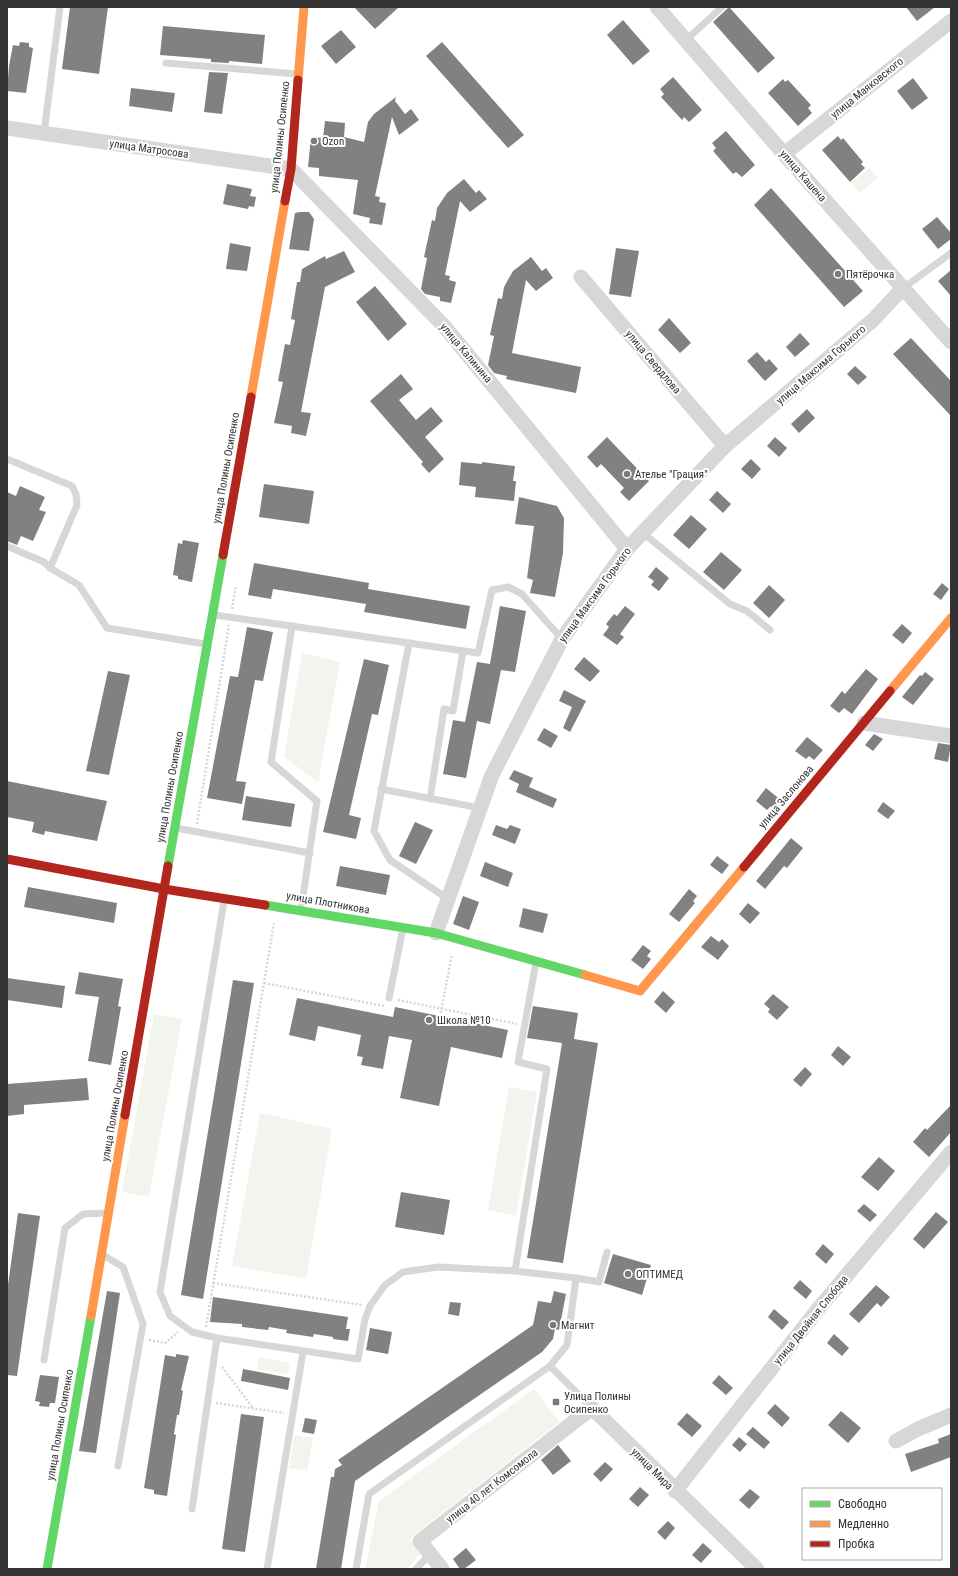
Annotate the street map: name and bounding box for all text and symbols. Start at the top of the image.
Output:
street label: улица Маяковского [828,54,906,121]
street label: улица Полины Осипенко [268,80,292,194]
place label: Ozon [322,135,344,148]
marker: Ozon [309,136,319,146]
street label: улица Матросова [109,137,189,161]
street label: улица Кашена [777,147,829,205]
place label: Пятёрочка [846,268,894,281]
marker: Пятёрочка [833,269,843,279]
street label: улица Калинина [437,321,495,385]
street label: улица Максима Горького [774,322,869,407]
street label: улица Свердлова [623,327,683,397]
street label: улица Полины Осипенко [210,411,242,525]
place label: Ателье "Грация" [635,468,708,481]
marker: Ателье "Грация" [622,469,632,479]
street label: улица Максима Горького [556,545,634,645]
street label: улица Полины Осипенко [154,730,186,844]
street label: улица Заслонова [756,763,816,831]
street label: улица Плотникова [285,889,371,917]
place label: Школа №10 [437,1014,491,1027]
marker: Школа №10 [424,1015,434,1025]
street label: улица Полины Осипенко [99,1049,131,1163]
place label: ОПТИМЕД [636,1268,683,1281]
marker: ОПТИМЕД [623,1269,633,1279]
street label: улица Двойная Слобода [771,1273,851,1367]
place label: Магнит [561,1319,595,1332]
marker: Магнит [548,1320,558,1330]
street label: улица Полины Осипенко [44,1368,76,1482]
place label: Улица Полины Осипенко [564,1390,631,1416]
marker: Улица Полины Осипенко [551,1397,561,1407]
street label: улица Мира [628,1445,676,1493]
street label: улица 40 лет Комсомола [443,1446,541,1526]
legend [802,1488,942,1560]
text: Свободно [838,1497,887,1511]
text: Медленно [838,1517,889,1531]
text: Пробка [838,1537,875,1551]

